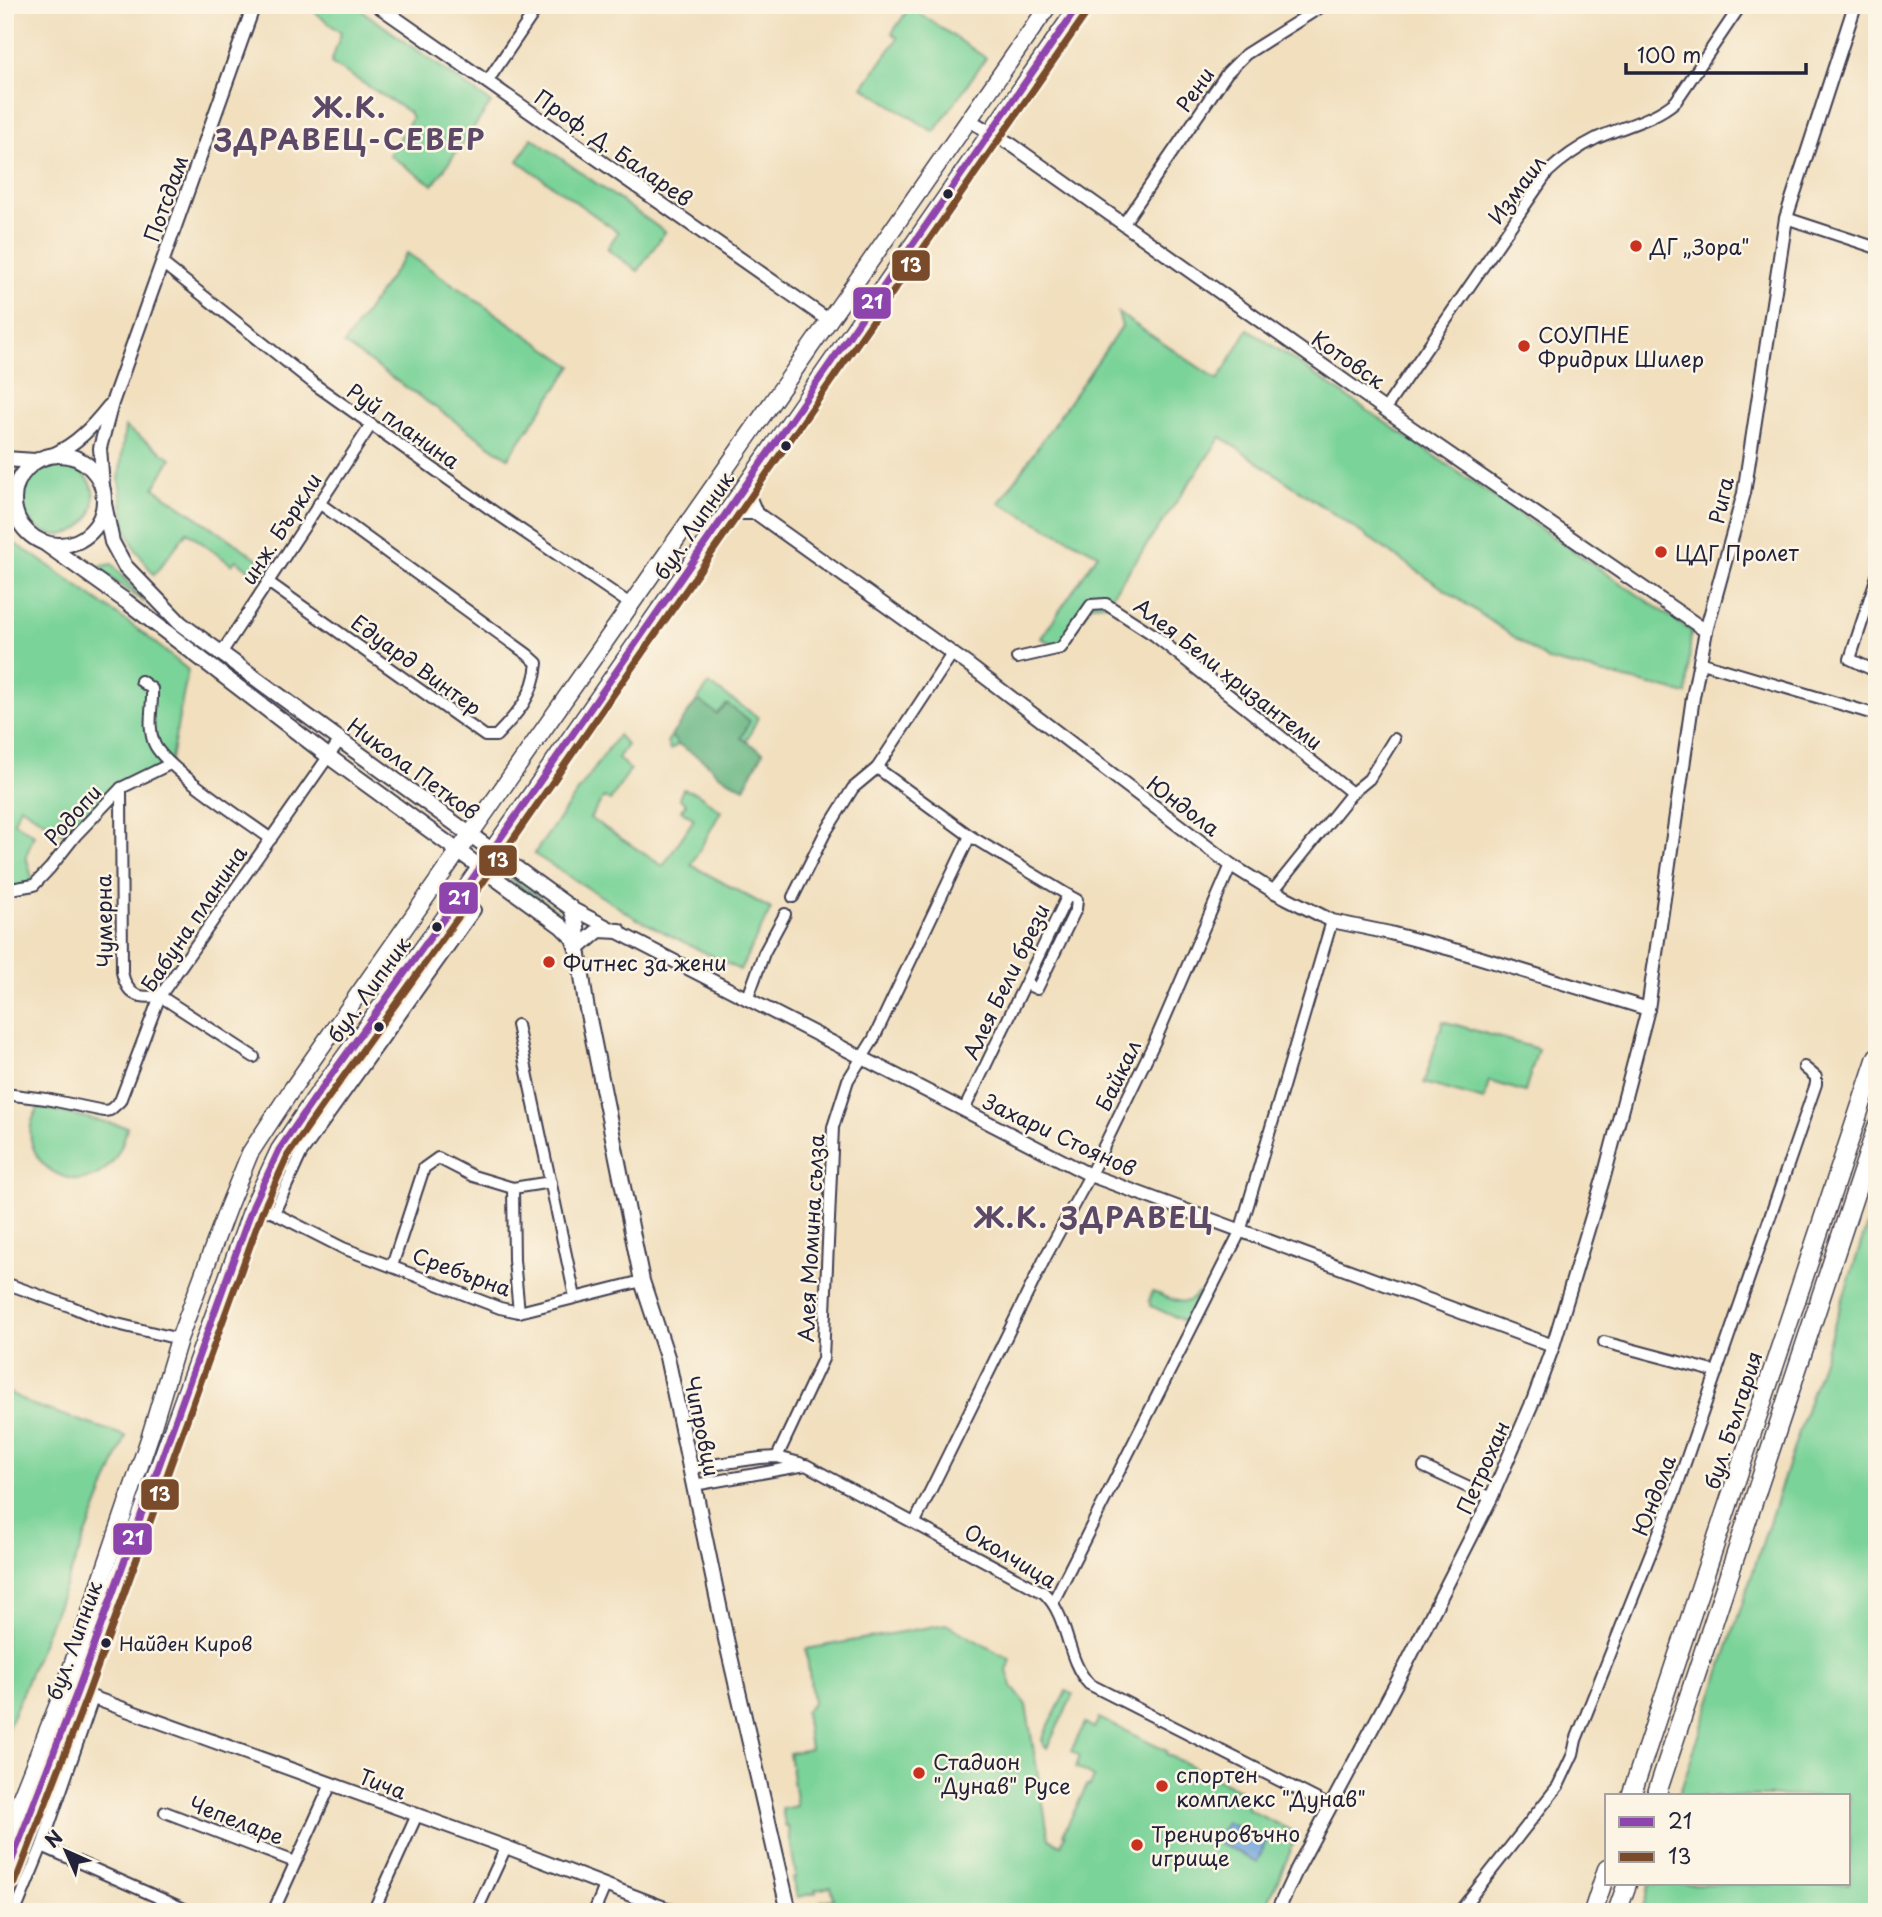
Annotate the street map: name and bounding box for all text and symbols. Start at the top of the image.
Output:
scale bar [1626,32,1807,76]
text: 100 m [1637,38,1701,70]
street label: Рени [1167,60,1221,118]
street label: Проф. Д. Баларев [529,80,699,214]
district label: Ж.К. ЗДРАВЕЦ-СЕВЕР [213,85,486,160]
street label: Измаил [1479,148,1553,230]
street label: Потсдам [134,150,196,246]
unlabelled marker [941,187,955,201]
place label: ДГ „Зора" [1649,230,1750,262]
marker: ДГ „Зора" [1628,238,1644,254]
line badge: 13 [891,249,931,282]
text: 13 [900,250,922,278]
line badge: 21 [852,286,892,320]
text: 21 [861,287,883,315]
place label: СОУПНЕ Фридрих Шилер [1538,318,1704,374]
street label: Котовск [1306,322,1393,396]
marker: СОУПНЕ Фридрих Шилер [1516,338,1532,354]
street label: Руй планина [341,374,468,476]
unlabelled marker [779,439,793,453]
street label: бул. Липник [645,464,741,586]
street label: инж. Бъркли [232,466,328,590]
street label: Рига [1699,473,1741,526]
place label: ЦДГ Пролет [1675,536,1799,568]
marker: ЦДГ Пролет [1653,544,1669,560]
street label: Алея Бели хризантеми [1128,589,1330,757]
street label: Едуард Винтер [345,606,489,722]
street label: Никола Петков [341,709,487,827]
street label: Юндола [1141,767,1227,843]
street label: Родопи [36,776,108,852]
street label: Бабуна планина [132,838,254,998]
line badge: 13 [478,844,518,877]
text: 13 [487,845,509,873]
street label: Чумерна [86,874,120,968]
line badge: 21 [438,881,479,915]
text: 21 [448,883,470,911]
street label: Алея Бели брези [953,898,1057,1064]
unlabelled marker [430,920,444,934]
street label: бул. Липник [318,929,418,1049]
place label: Фитнес за жени [563,946,727,978]
marker: Фитнес за жени [541,954,557,970]
unlabelled marker [372,1020,386,1034]
street label: Байкал [1086,1034,1148,1116]
street label: Захари Стоянов [978,1085,1142,1183]
street label: Алея Момина сълза [789,1133,831,1343]
district label: Ж.К. ЗДРАВЕЦ [973,1195,1214,1238]
street label: Сребърна [408,1238,516,1304]
street label: бул. България [1695,1347,1769,1493]
street label: Чипровци [677,1373,729,1479]
street label: Петрохан [1447,1415,1517,1519]
street label: Юндола [1623,1450,1683,1540]
line badge: 13 [140,1478,180,1511]
text: 13 [149,1479,171,1507]
street label: Околчица [959,1515,1064,1596]
line badge: 21 [112,1522,153,1556]
text: 21 [122,1523,144,1551]
street label: бул. Липник [37,1575,110,1704]
place label: Найден Киров [119,1629,252,1657]
marker: Найден Киров [99,1636,113,1650]
place label: Стадион "Дунав" Русе [933,1745,1071,1801]
place label: спортен комплекс "Дунав" [1176,1758,1366,1814]
street label: Тича [355,1759,412,1807]
marker: Стадион "Дунав" Русе [911,1765,927,1781]
marker: спортен комплекс "Дунав" [1154,1778,1170,1794]
street label: Чепеларе [185,1786,289,1852]
legend [1605,1794,1850,1885]
text: 21 [1668,1804,1692,1836]
north arrow [32,1815,102,1885]
place label: Тренировъчно игрище [1151,1817,1300,1873]
text: N [38,1823,68,1853]
marker: Тренировъчно игрище [1129,1837,1145,1853]
text: 13 [1668,1839,1691,1871]

